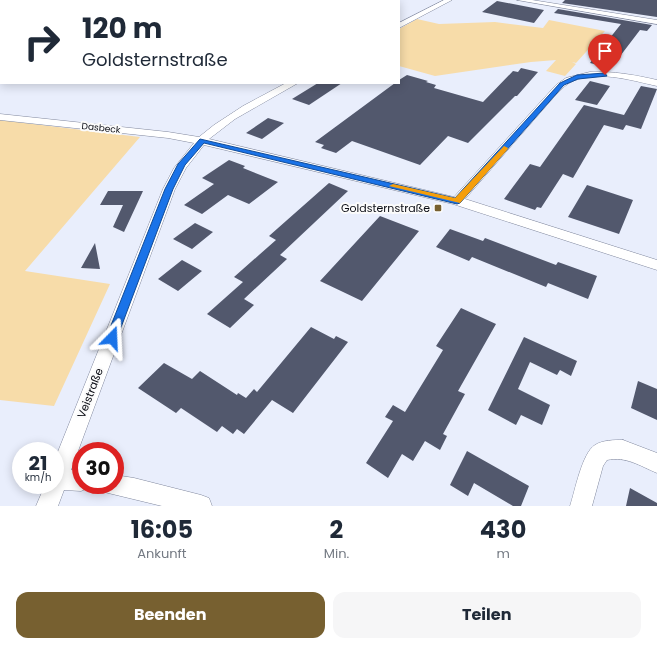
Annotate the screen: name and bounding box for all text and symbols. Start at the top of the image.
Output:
text: 120 m [82,9,162,48]
icon: right [16,16,68,68]
pin [588,34,622,75]
icon: arrive [594,40,616,62]
text: Goldsternstraße [82,47,228,72]
street label: Dasbeck [81,120,121,136]
place label: Goldsternstraße [341,200,430,216]
marker: Goldsternstraße [433,203,443,213]
position arrow [91,317,133,359]
street label: Veistraße [73,365,107,420]
speed limit sign: 30 [72,442,124,494]
text: 21 [29,449,47,477]
text: km/h [25,470,51,485]
text: 16:05 [131,513,193,546]
text: 2 [330,513,343,546]
text: 430 [480,513,526,546]
text: Ankunft [137,544,187,563]
text: Min. [324,544,349,563]
text: m [496,544,510,563]
button: Beenden [16,592,325,638]
button: Teilen [333,592,641,638]

